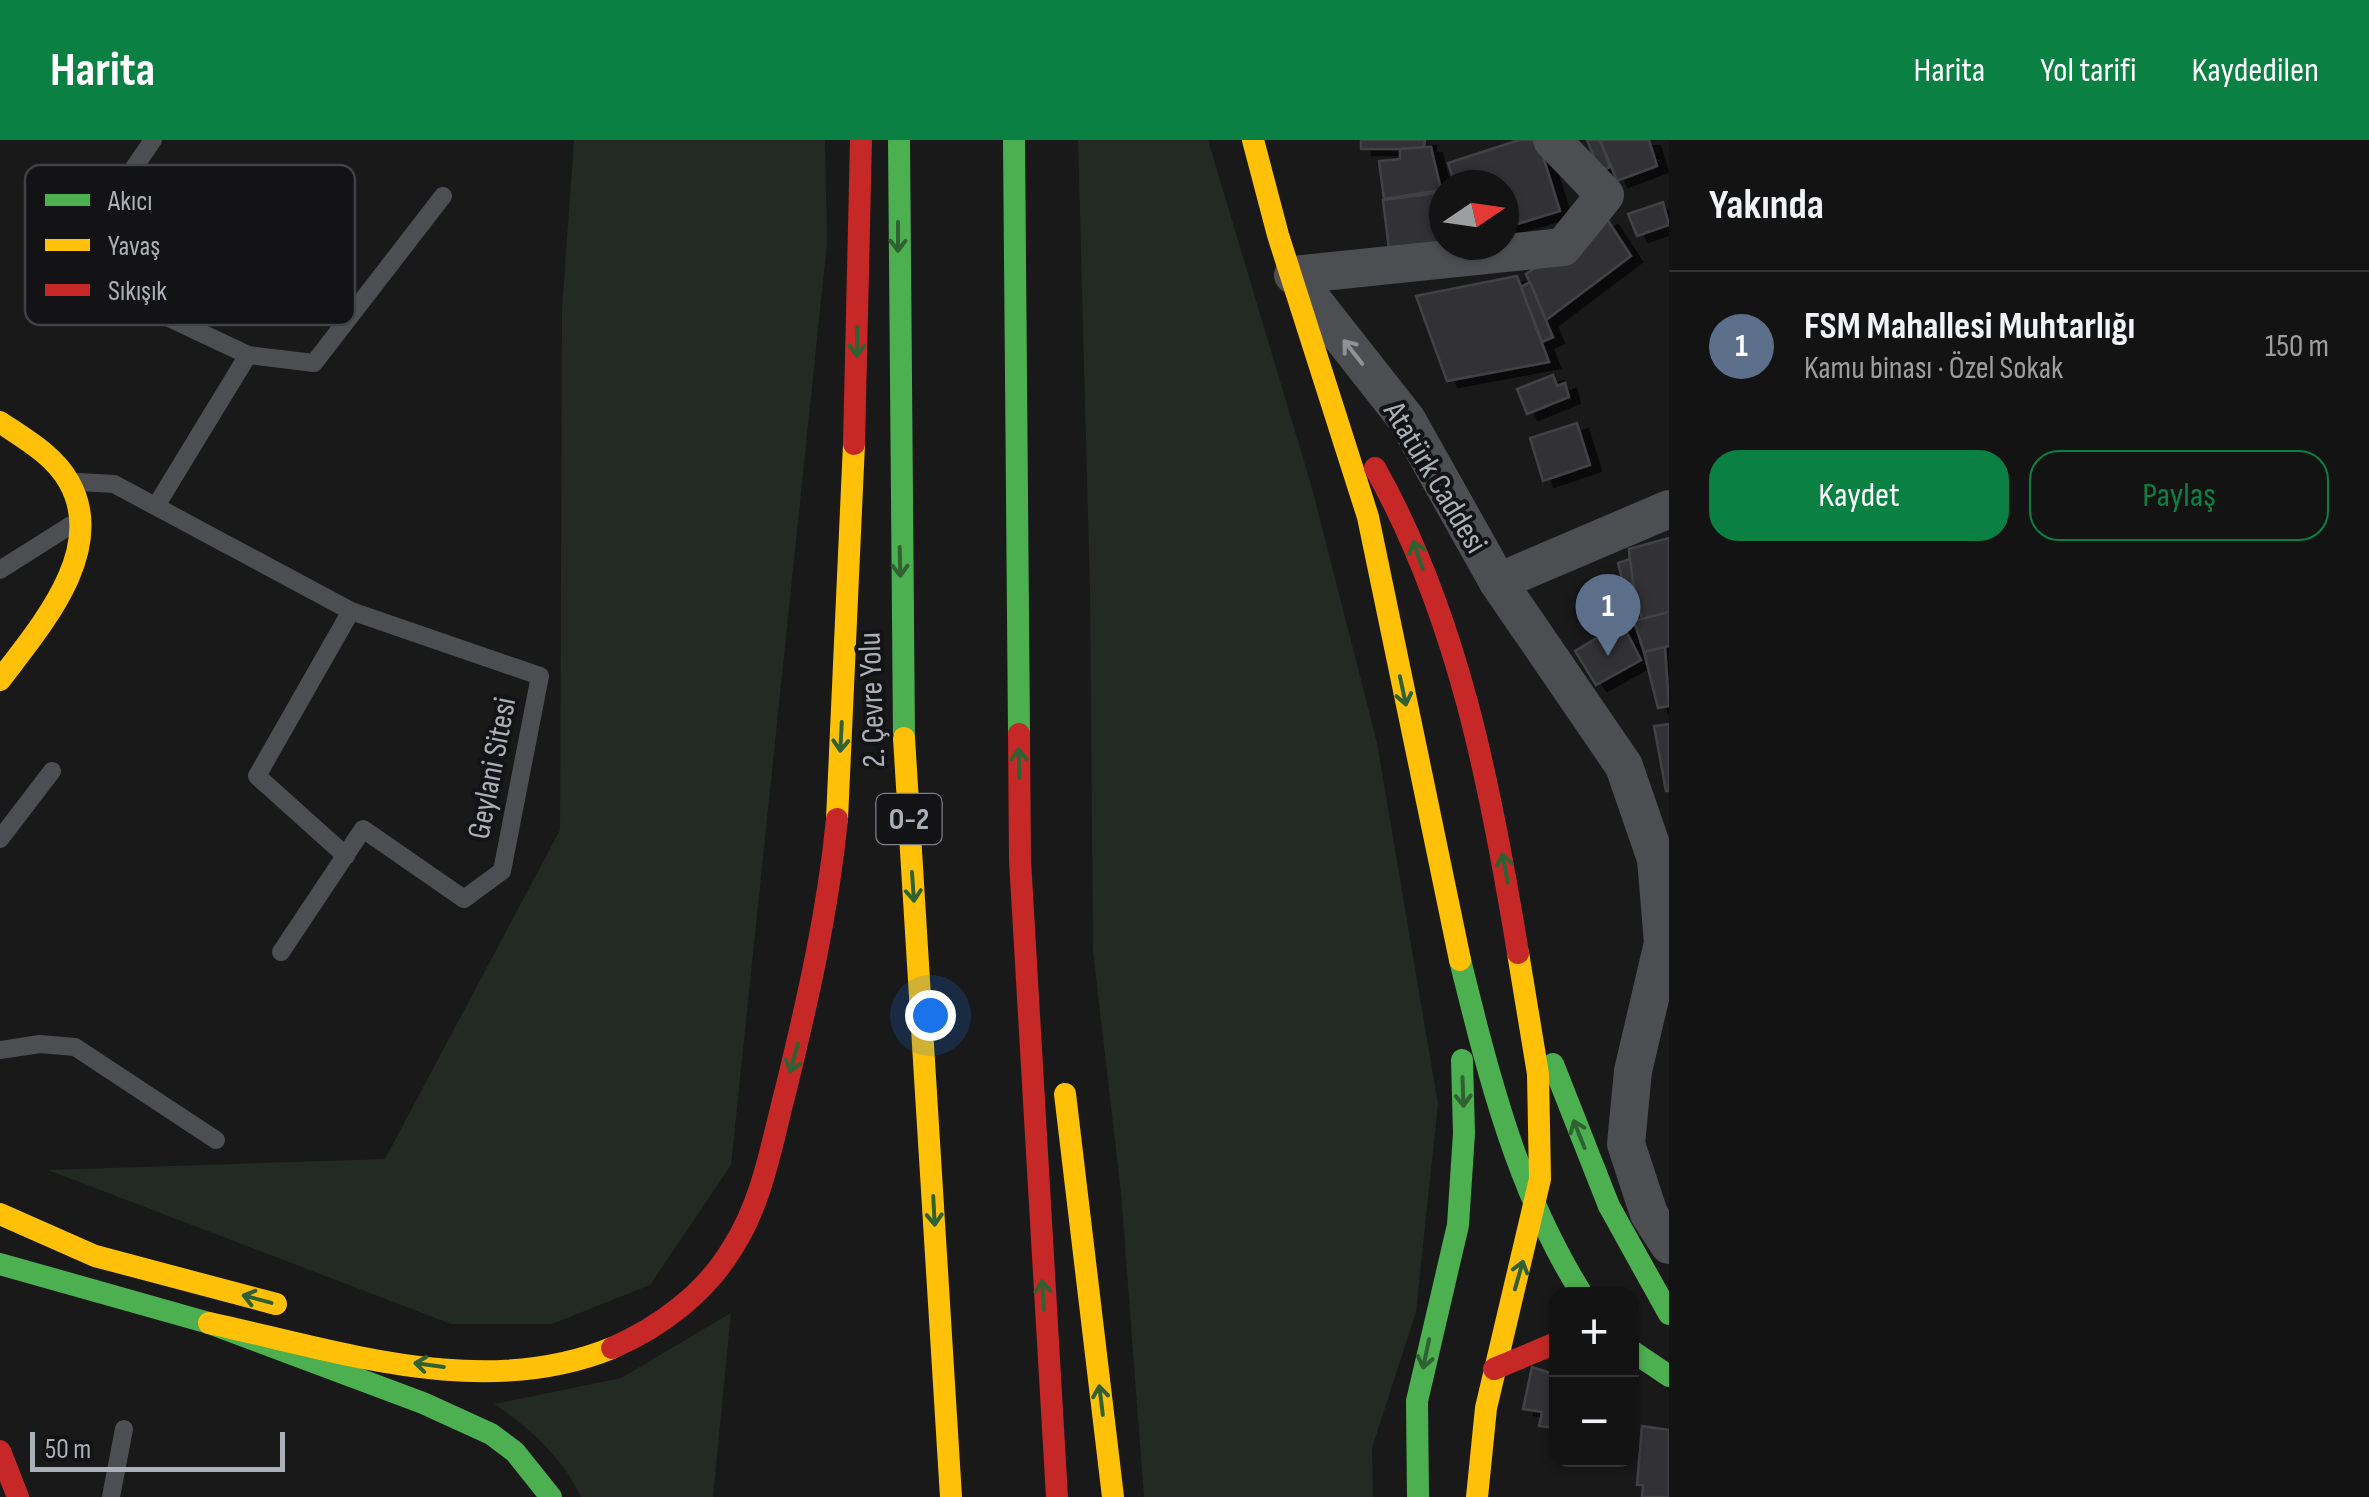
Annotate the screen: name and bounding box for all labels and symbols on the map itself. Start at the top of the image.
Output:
legend [25,165,355,325]
north arrow [1429,170,1519,260]
text: Akıcı [107,185,152,218]
one-way arrow [888,220,908,253]
text: Yavaş [108,230,160,263]
text: Sıkışık [108,275,167,308]
one-way arrow [847,326,866,358]
one-way arrow [1343,339,1364,366]
street label: Atatürk Caddesi [1374,394,1495,561]
one-way arrow [1408,541,1426,572]
one-way arrow [891,546,910,578]
pin: 1 [1576,574,1640,656]
street label: 2. Çevre Yolu [851,632,894,768]
one-way arrow [1395,674,1414,706]
street label: Geylani Sitesi [460,694,525,842]
one-way arrow [831,721,850,753]
one-way arrow [1009,747,1028,779]
road number: O-2 [876,794,942,844]
one-way arrow [1495,852,1514,885]
one-way arrow [904,871,923,903]
your location [905,990,956,1041]
one-way arrow [784,1041,802,1073]
one-way arrow [1454,1075,1473,1107]
one-way arrow [1568,1119,1586,1150]
one-way arrow [925,1195,944,1227]
one-way arrow [1511,1260,1529,1291]
one-way arrow [1033,1279,1052,1312]
one-way arrow [242,1289,273,1308]
one-way arrow [1416,1337,1435,1369]
one-way arrow [414,1356,446,1374]
one-way arrow [1091,1385,1110,1417]
scale bar [30,1427,285,1472]

